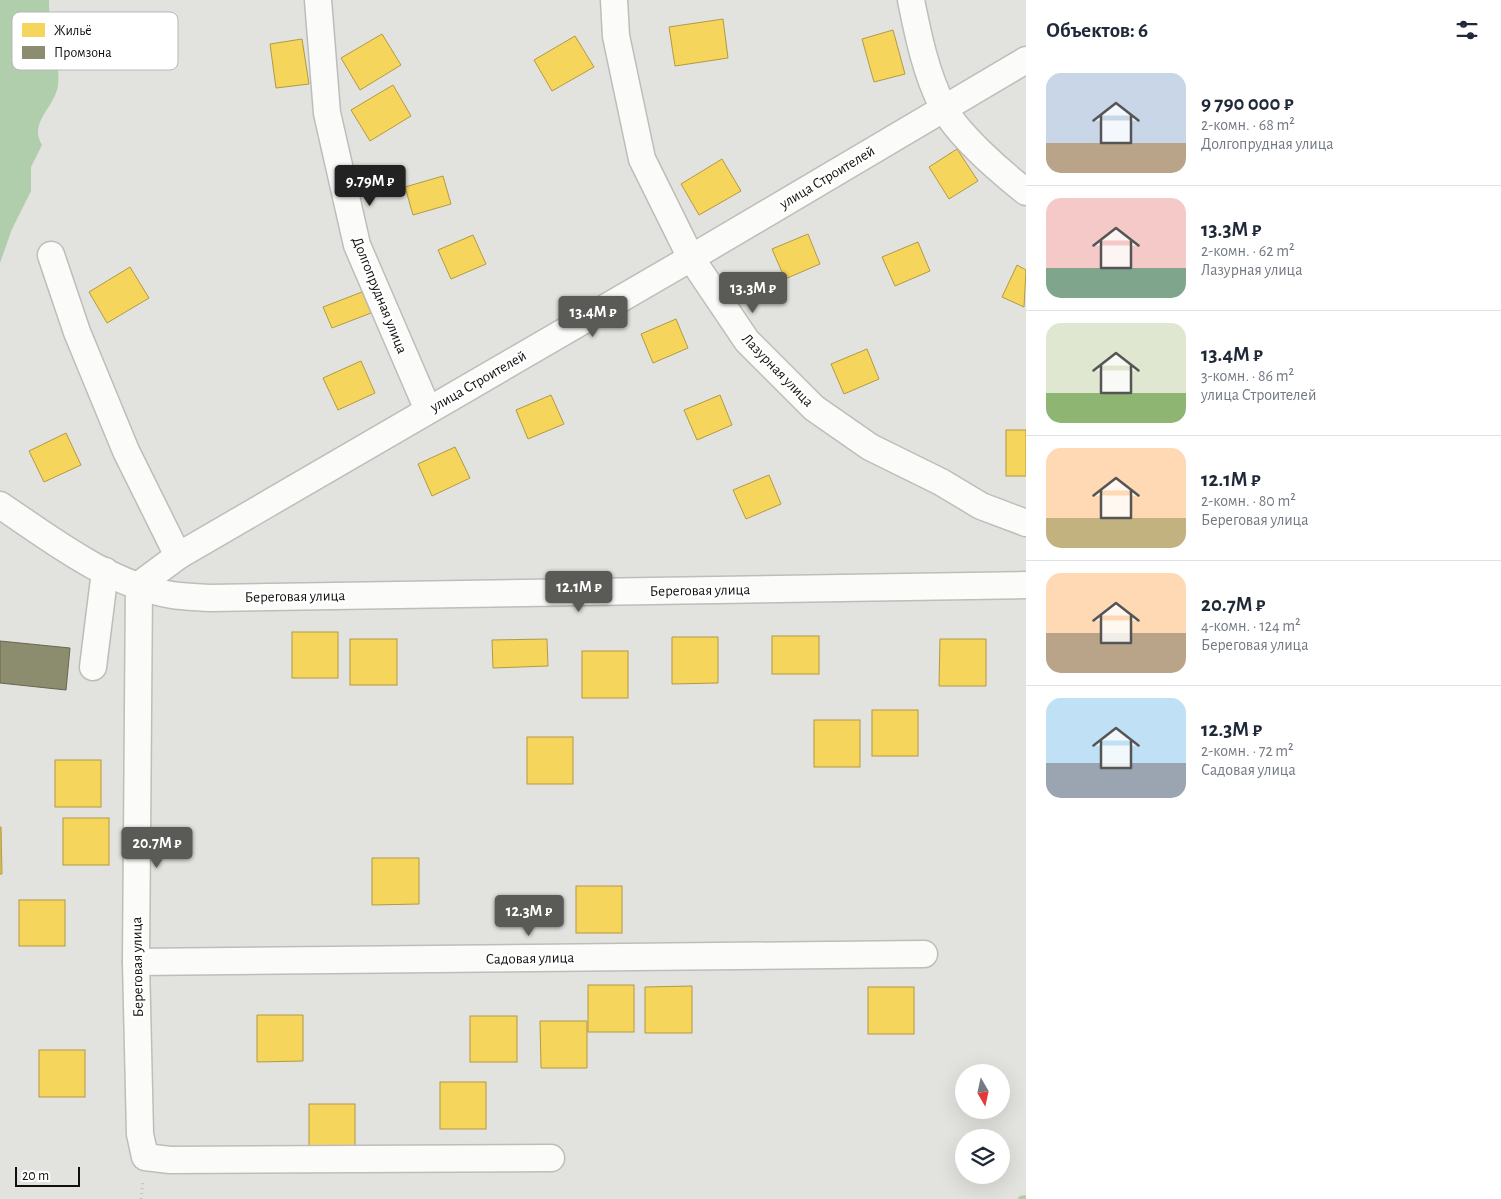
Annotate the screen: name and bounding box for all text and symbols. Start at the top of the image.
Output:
legend [12,12,178,70]
icon: filters [1453,16,1481,44]
text: Объектов: 6 [1046,20,1148,41]
text: Жильё [54,24,92,38]
text: Промзона [54,46,112,60]
icon: home [1086,93,1146,153]
text: 9 790 000 ₽ [1201,93,1293,114]
text: 2-комн. · 68 m² [1201,117,1295,133]
text: Долгопрудная улица [1201,136,1334,152]
street label: улица Строителей [776,143,877,212]
pin: 9.79M ₽ [324,164,416,207]
text: 9.79M ₽ [346,173,394,189]
icon: home [1086,218,1146,278]
text: 13.3M ₽ [1201,219,1261,240]
street label: Долгопрудная улица [349,235,410,356]
text: 2-комн. · 62 m² [1201,243,1295,259]
text: Лазурная улица [1201,262,1303,278]
pin: 13.3M ₽ [707,272,799,314]
text: 13.3M ₽ [730,280,776,296]
pin: 13.4M ₽ [547,296,639,338]
text: 13.4M ₽ [569,304,617,320]
street label: Лазурная улица [739,331,816,410]
icon: home [1086,343,1146,403]
text: 13.4M ₽ [1201,344,1263,365]
street label: улица Строителей [427,348,529,415]
text: 3-комн. · 86 m² [1201,368,1294,384]
text: улица Строителей [1201,387,1316,403]
icon: home [1086,468,1146,528]
text: 12.1M ₽ [1201,469,1261,490]
text: 2-комн. · 80 m² [1201,493,1296,509]
text: Береговая улица [1201,512,1309,528]
pin: 12.1M ₽ [533,570,625,613]
text: 12.1M ₽ [556,579,602,595]
street label: Береговая улица [649,582,751,599]
street label: Береговая улица [244,588,346,605]
icon: home [1086,593,1146,653]
text: 20.7M ₽ [1201,594,1265,615]
text: 4-комн. · 124 m² [1201,618,1301,634]
text: Береговая улица [1201,637,1309,653]
icon: home [1086,718,1146,778]
text: 12.3M ₽ [1201,719,1262,740]
text: 2-комн. · 72 m² [1201,743,1294,759]
text: Садовая улица [1201,762,1296,778]
pin: 20.7M ₽ [111,826,203,869]
text: 20.7M ₽ [132,835,182,851]
pin: 12.3M ₽ [483,894,575,937]
text: 12.3M ₽ [506,903,552,919]
street label: Береговая улица [129,916,146,1018]
street label: Садовая улица [485,950,575,967]
north arrow [955,1064,1010,1119]
map controls [955,1064,1010,1184]
button: layers [955,1129,1010,1184]
scale bar [15,1164,80,1187]
text: 20 m [22,1169,49,1183]

